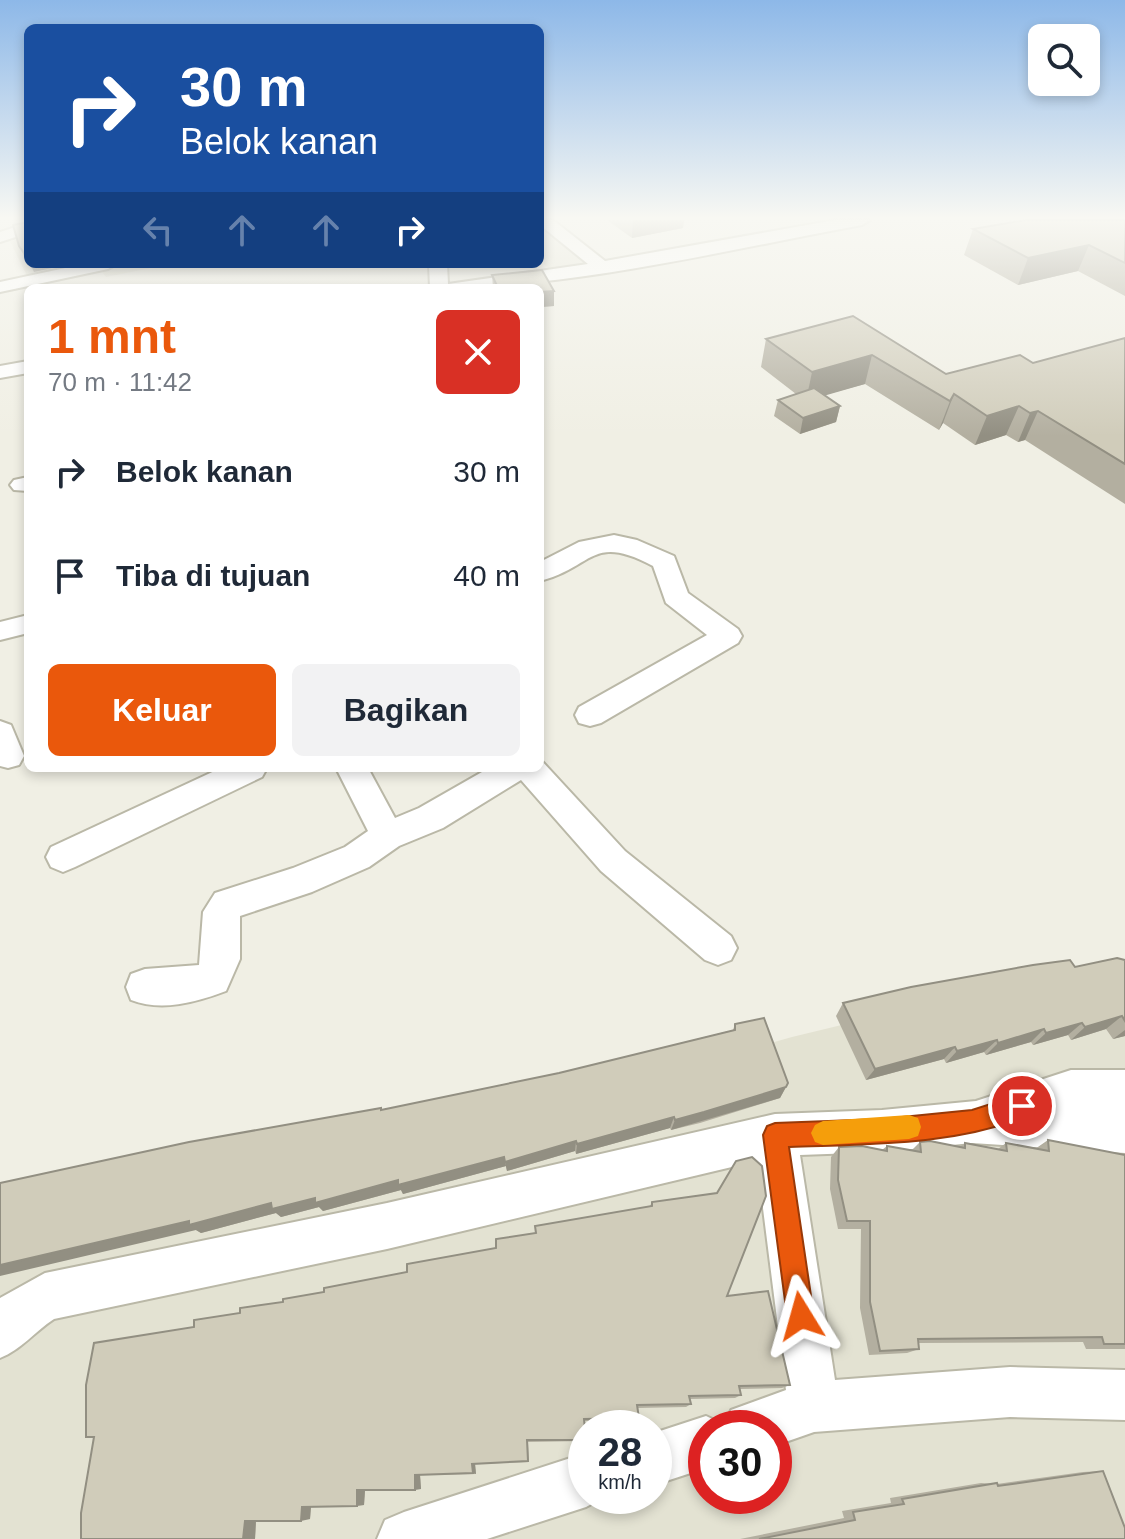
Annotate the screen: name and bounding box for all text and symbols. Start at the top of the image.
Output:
map controls [1028,24,1100,96]
button: search [1028,24,1100,96]
text: 30 m [180,55,308,118]
icon: right [48,56,152,160]
text: Belok kanan [180,121,378,162]
icon: left [136,208,180,252]
icon: ahead [220,208,264,252]
icon: ahead [304,208,348,252]
icon: right [388,208,432,252]
text: 1 mnt [48,310,176,363]
button: close [436,310,520,394]
text: 70 m · 11:42 [48,367,192,397]
icon: right [48,450,92,494]
text: Belok kanan [116,455,293,488]
text: 30 m [453,455,520,488]
icon: arrive [48,554,92,598]
text: Tiba di tujuan [116,559,310,592]
text: 40 m [453,559,520,592]
button: Keluar [48,664,276,756]
button: Bagikan [292,664,520,756]
pin [988,1072,1056,1140]
icon: arrive [1000,1084,1044,1128]
position arrow [759,1274,843,1358]
speed limit sign: 30 [688,1410,792,1514]
text: 28 [598,1430,642,1474]
text: km/h [598,1471,642,1493]

